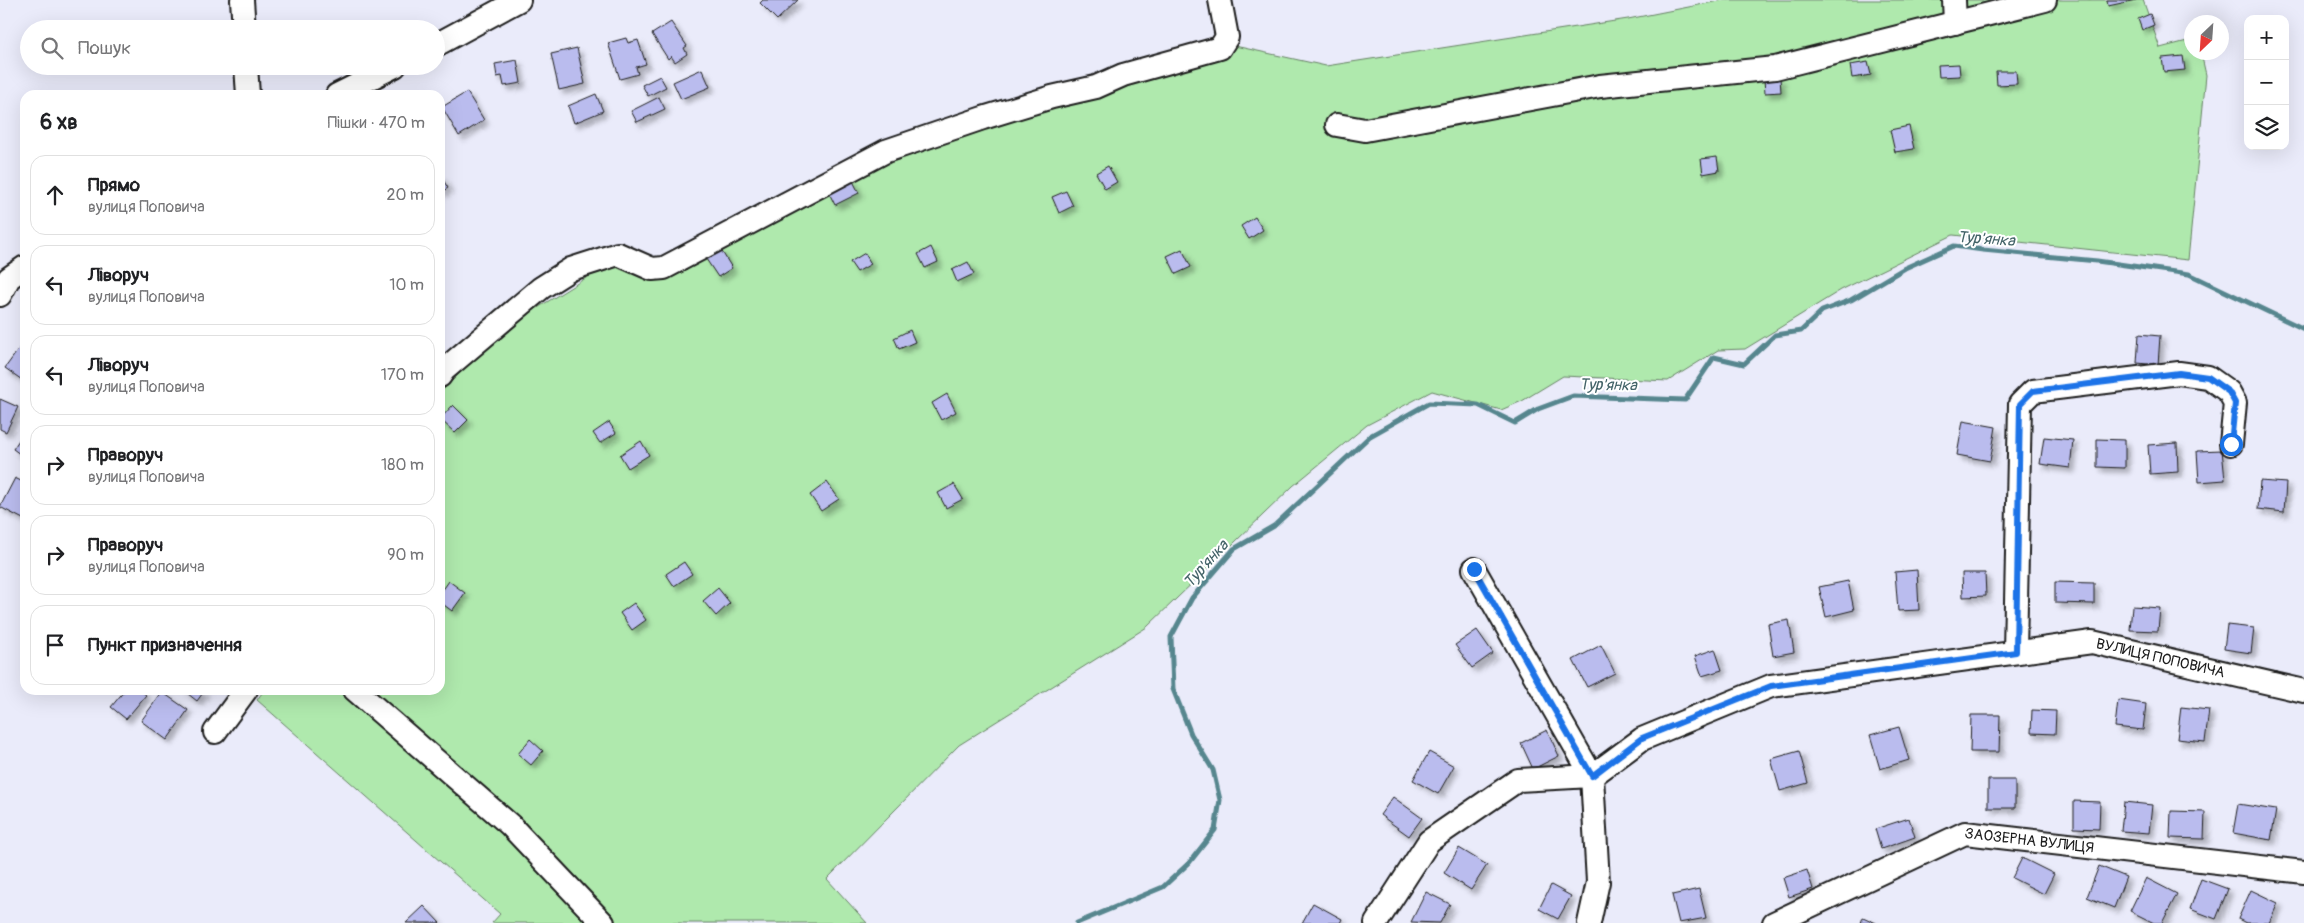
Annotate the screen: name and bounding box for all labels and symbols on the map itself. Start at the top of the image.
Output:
north arrow [2184,15,2229,60]
water label: Тур'янка [1957,227,2017,251]
water label: Тур'янка [1579,374,1639,396]
route start [2220,433,2243,456]
water label: Тур'янка [1179,535,1234,592]
route end [1463,558,1486,581]
street label: ВУЛИЦЯ ПОПОВИЧА [2094,634,2227,682]
street label: ЗАОЗЕРНА ВУЛИЦЯ [1964,824,2095,857]

